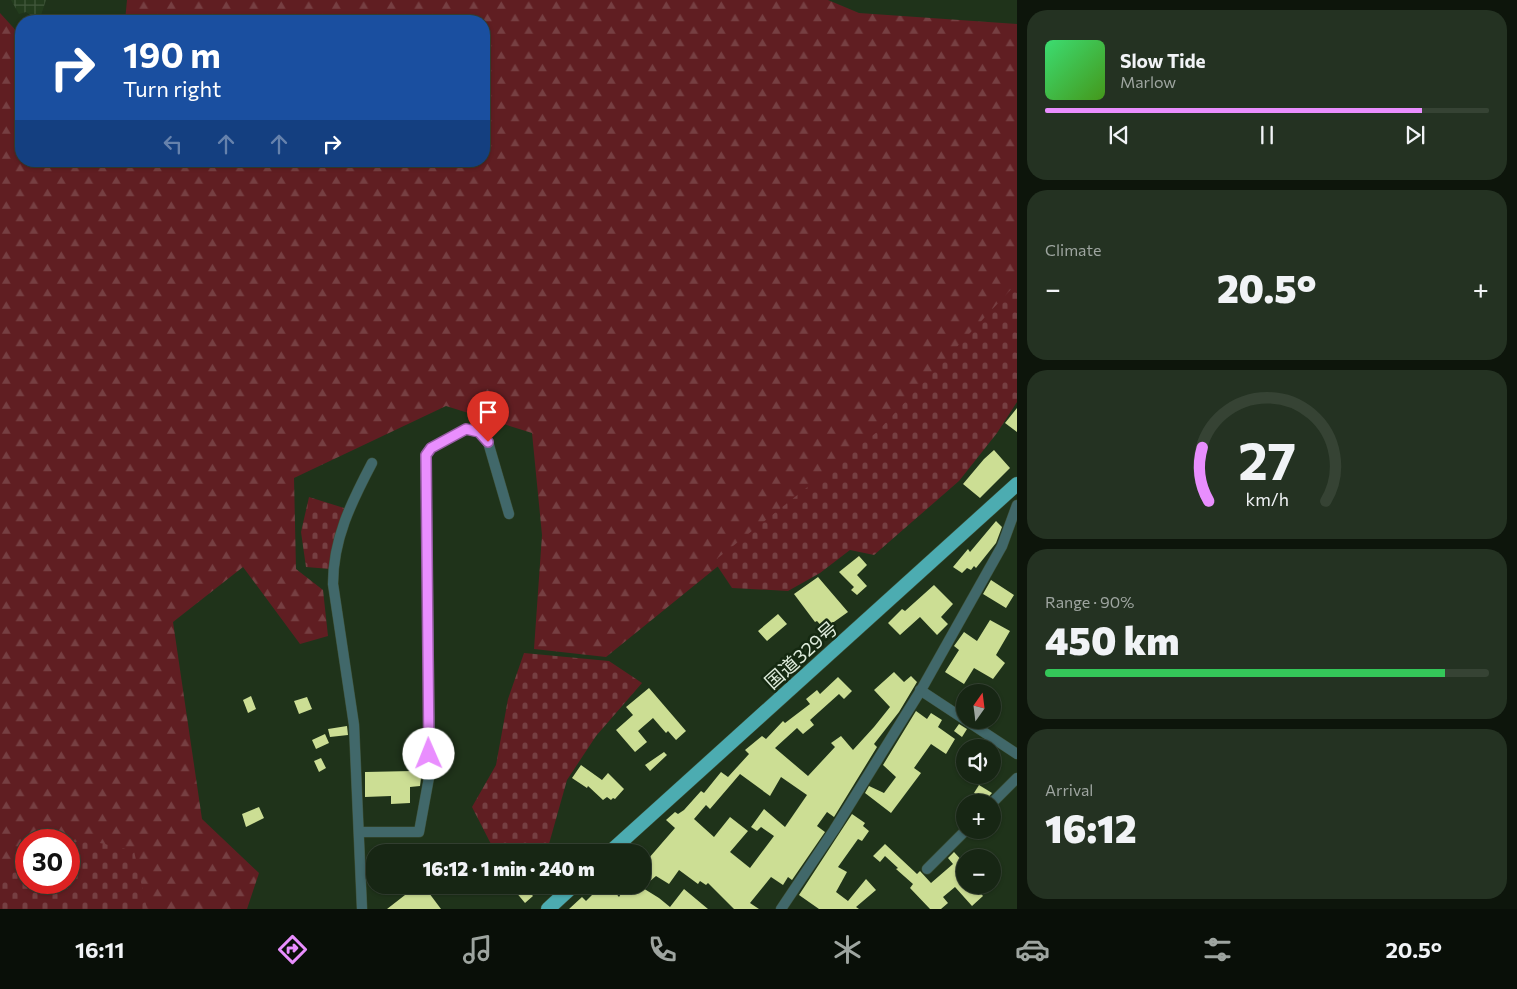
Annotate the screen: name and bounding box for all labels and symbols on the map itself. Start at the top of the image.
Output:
pin [467,391,509,442]
street label: 国道329号 [760,616,842,693]
north arrow [956,684,1001,729]
position arrow [402,727,454,779]
speed limit sign: 30 [15,829,80,894]

